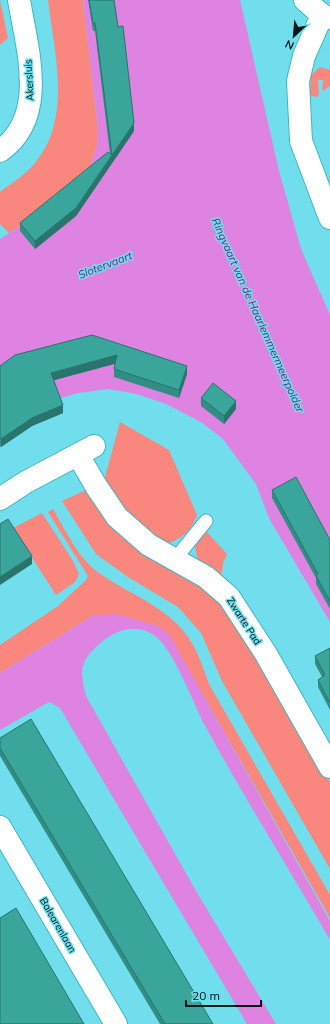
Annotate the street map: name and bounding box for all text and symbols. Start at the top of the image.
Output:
north arrow [274,16,314,56]
text: N [283,37,296,53]
street label: Akersluis [21,59,37,101]
water label: Ringvaart van de Haarlemmermeerpolder [209,216,308,415]
water label: Slotervaart [76,248,135,282]
street label: Zwarte Pad [224,595,264,647]
street label: Balearenlaan [37,895,79,955]
scale bar [186,982,261,1008]
text: 20 m [192,988,220,1003]

